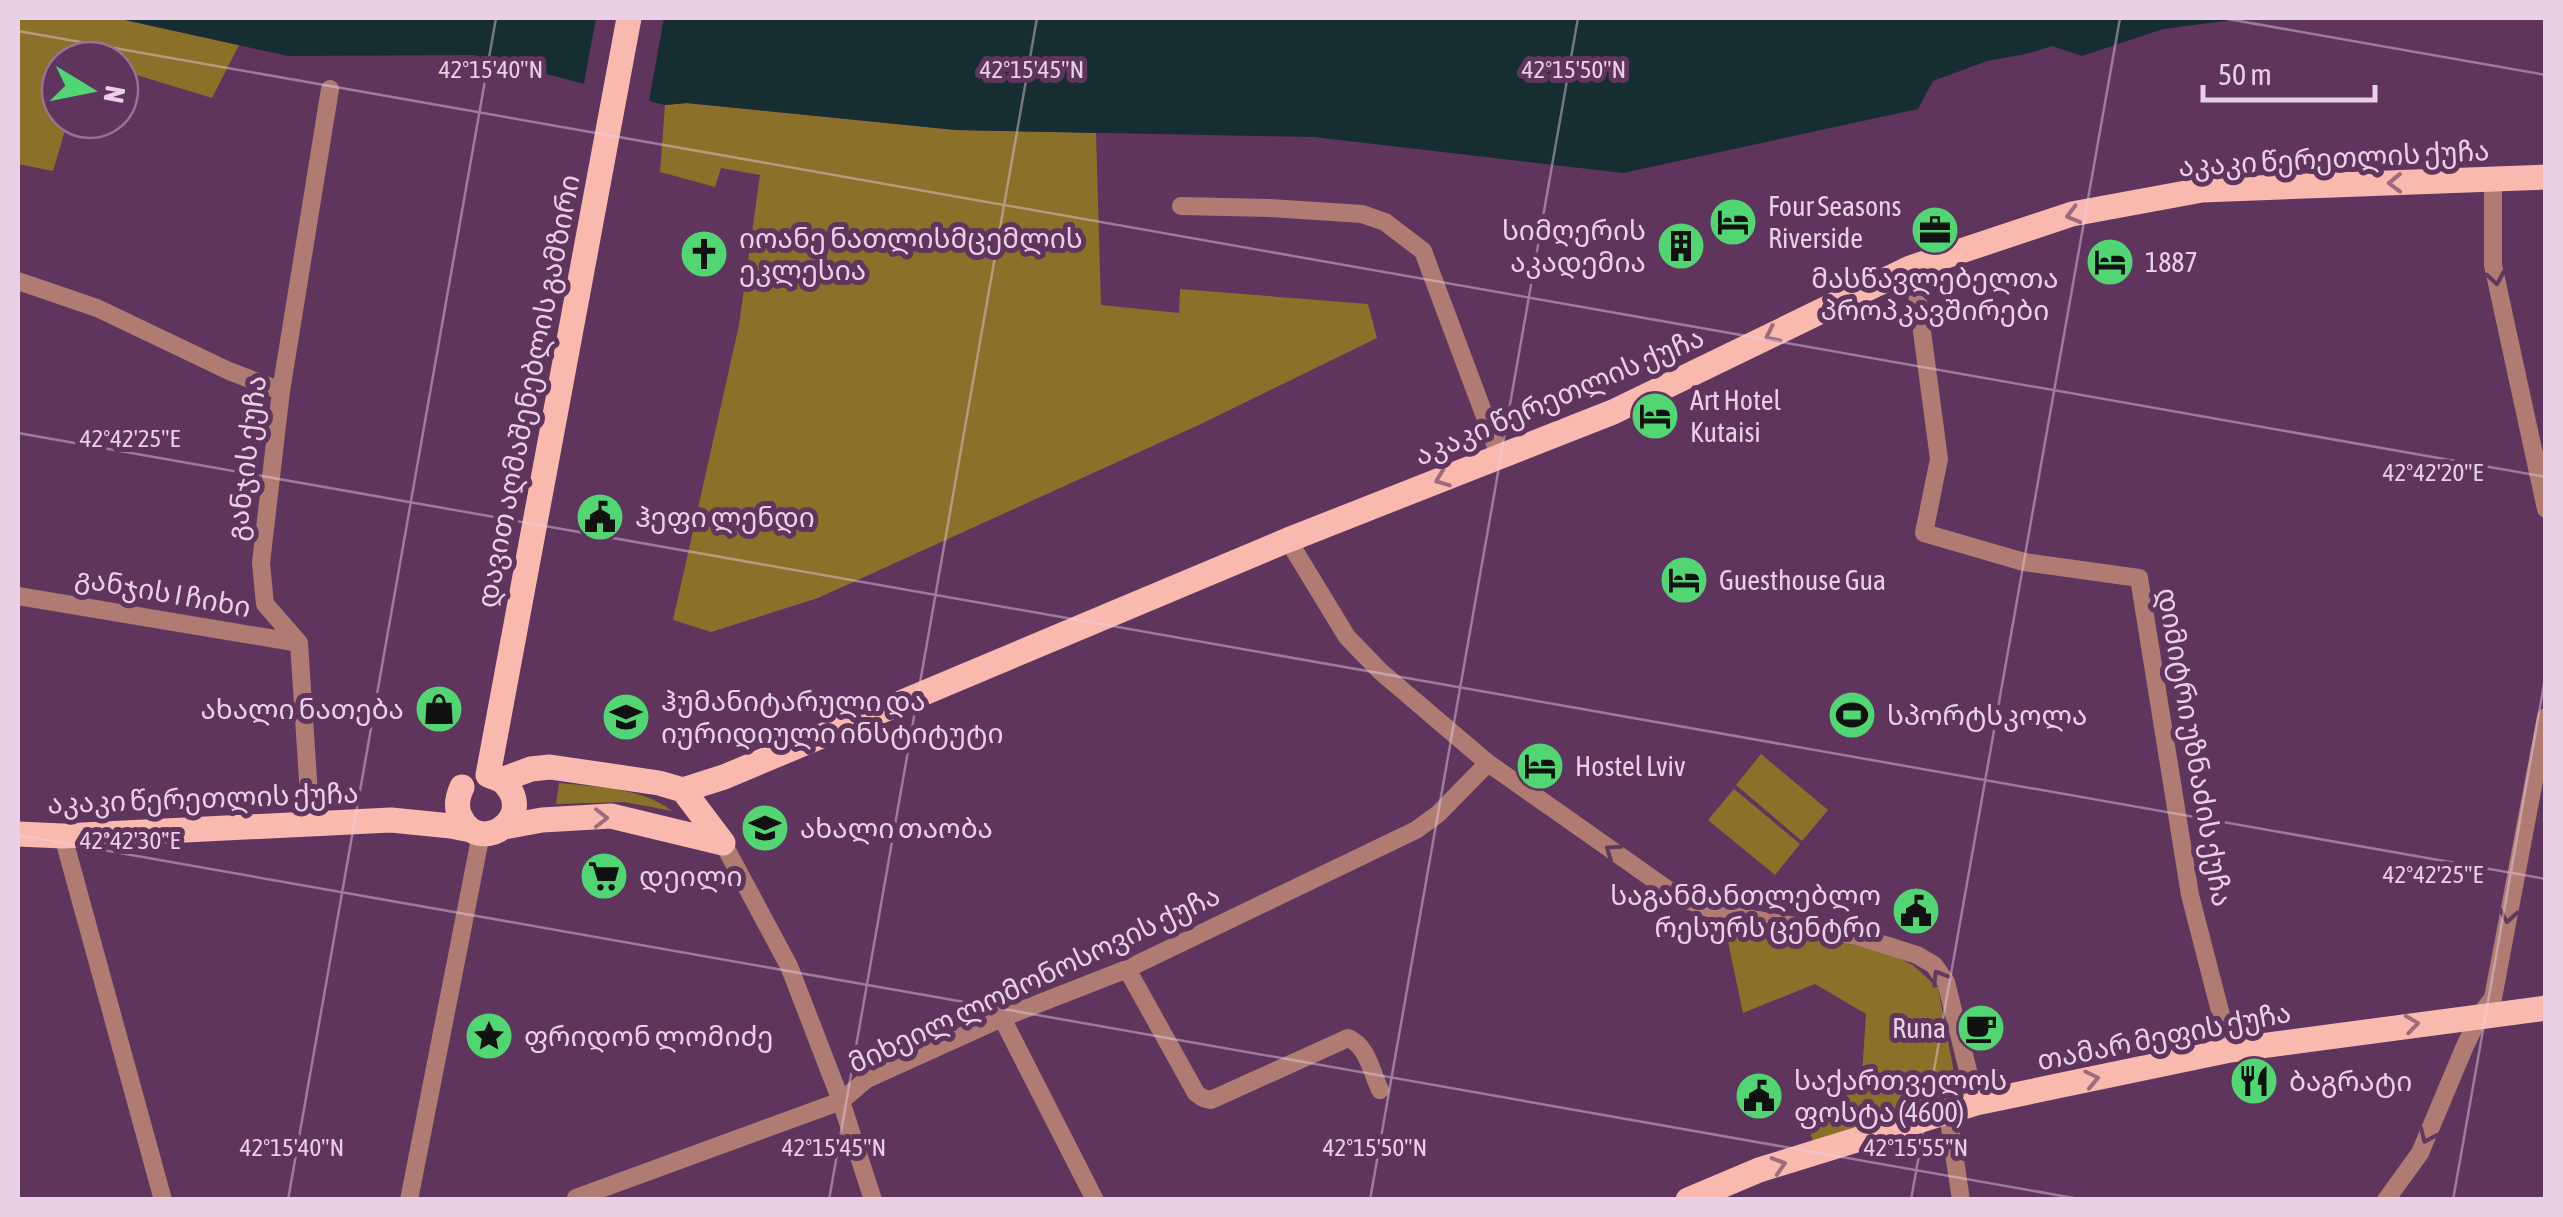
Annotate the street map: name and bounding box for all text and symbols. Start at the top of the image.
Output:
north arrow [40,40,140,140]
scale bar [2203,40,2376,102]
text: 42°15'40"N [439,55,543,83]
text: 42°15'45"N [980,55,1084,83]
text: 42°15'50"N [1522,55,1626,83]
text: 50 m [2218,57,2272,91]
text: N [97,83,132,105]
street label: აკაკი წერეთლის ქუჩა [2178,134,2490,183]
street label: დავით აღმაშენებლის გამზირი [470,172,587,611]
one-way arrow [2387,173,2403,194]
place label: Four Seasons Riverside [1768,190,1902,254]
hotel icon: Four Seasons Riverside [1707,196,1759,248]
one-way arrow [2065,203,2082,224]
office icon: მასწავლებელთა პროპკავშირები [1909,204,1961,256]
place label: სიმღერის აკადემია [1502,214,1646,279]
building icon: სიმღერის აკადემია [1655,220,1707,272]
place label: იოანე ნათლისმცემლის ეკლესია [739,222,1083,287]
church icon: იოანე ნათლისმცემლის ეკლესია [678,228,730,280]
hotel icon: 1887 [2084,236,2136,288]
place label: 1887 [2145,246,2198,278]
place label: მასწავლებელთა პროპკავშირები [1811,262,2059,327]
one-way arrow [2485,270,2506,286]
street label: აკაკი წერეთლის ქუჩა [1409,320,1709,472]
one-way arrow [1764,323,1782,343]
street label: განჯის ქუჩა [220,374,273,543]
place label: Art Hotel Kutaisi [1690,384,1782,448]
hotel icon: Art Hotel Kutaisi [1629,390,1681,442]
text: 42°42'25"E [80,424,180,452]
text: 42°42'20"E [2383,458,2483,486]
one-way arrow [1435,468,1452,488]
public building icon: ჰეფი ლენდი [574,491,626,543]
place label: ჰეფი ლენდი [635,501,815,534]
hotel icon: Guesthouse Gua [1658,554,1710,606]
street label: განჯის I ჩიხი [73,561,253,624]
place label: Guesthouse Gua [1719,564,1886,596]
street label: დიმიტრი უზნაძის ქუჩა [2150,585,2239,909]
shop icon: ახალი ნათება [413,683,465,735]
place label: ჰუმანიტარული და იურიდიული ინსტიტუტი [661,685,1004,750]
sports icon: სპორტსკოლა [1826,689,1878,741]
school or university icon: ჰუმანიტარული და იურიდიული ინსტიტუტი [600,691,652,743]
place label: ახალი ნათება [200,693,404,726]
place label: სპორტსკოლა [1887,699,2087,732]
hotel icon: Hostel Lviv [1514,740,1566,792]
place label: Hostel Lviv [1575,750,1686,782]
street label: აკაკი წერეთლის ქუჩა [47,777,359,820]
school or university icon: ახალი თაობა [739,802,791,854]
one-way arrow [593,807,609,828]
place label: ახალი თაობა [800,812,993,845]
text: 42°42'30"E [80,826,180,854]
one-way arrow [1605,845,1623,863]
supermarket icon: დეილი [578,850,630,902]
place label: დეილი [639,860,743,893]
text: 42°42'25"E [2383,860,2483,888]
street label: მიხეილ ლომონოსოვის ქუჩა [843,879,1225,1080]
place label: საგანმანთლებლო რესურს ცენტრი [1610,879,1881,944]
public building icon: საგანმანთლებლო რესურს ცენტრი [1890,885,1942,937]
one-way arrow [2498,908,2519,924]
one-way arrow [1932,970,1951,988]
street label: თამარ მეფის ქუჩა [2034,996,2294,1077]
cafe icon: Runa [1955,1002,2007,1054]
place icon: ფრიდონ ლომიძე [463,1010,515,1062]
place label: Runa [1892,1012,1946,1044]
one-way arrow [2404,1015,2421,1036]
place label: ფრიდონ ლომიძე [524,1020,773,1053]
restaurant icon: ბაგრატი [2228,1055,2280,1107]
place label: საქართველოს ფოსტა (4600) [1794,1064,2007,1129]
place label: ბაგრატი [2289,1065,2412,1098]
one-way arrow [2083,1069,2100,1090]
public building icon: საქართველოს ფოსტა (4600) [1733,1070,1785,1122]
one-way arrow [2420,1126,2440,1144]
text: 42°15'40"N [240,1133,344,1161]
text: 42°15'45"N [782,1133,886,1161]
text: 42°15'50"N [1323,1133,1427,1161]
text: 42°15'55"N [1864,1133,1968,1161]
one-way arrow [1770,1156,1787,1177]

